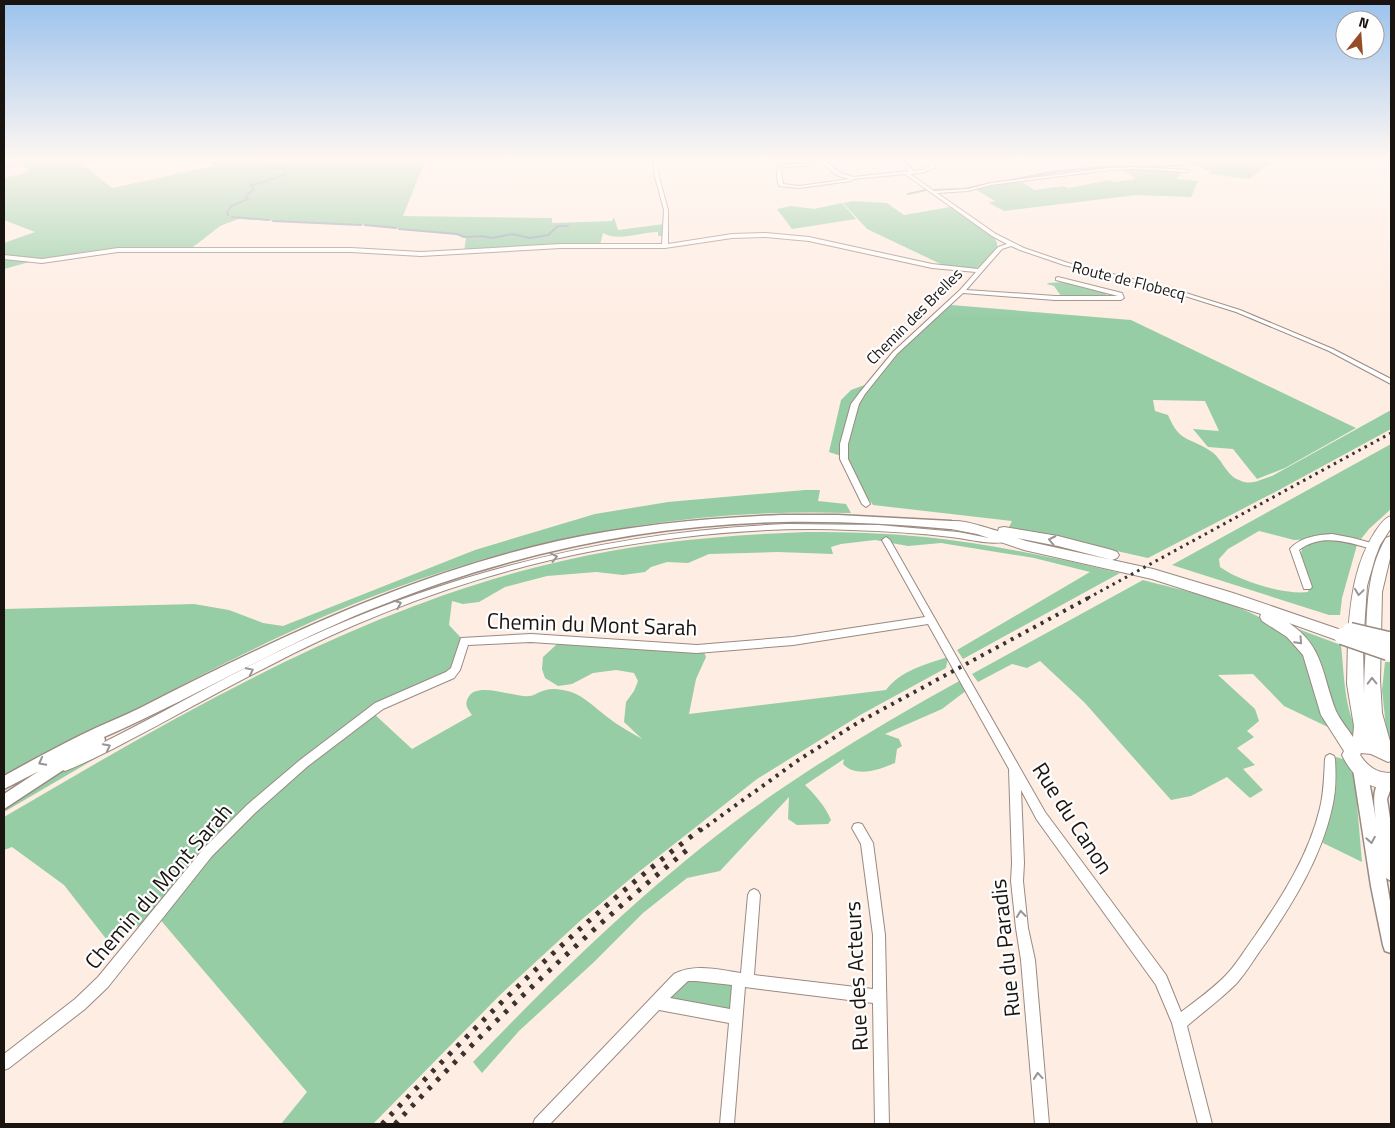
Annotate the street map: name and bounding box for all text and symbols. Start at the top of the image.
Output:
north arrow [1335,10,1385,60]
text: N [1356,11,1372,34]
street label: Route de Flobecq [1070,254,1188,306]
street label: Chemin des Brelles [860,262,968,370]
one-way arrow [1047,535,1056,546]
one-way arrow [549,552,558,563]
one-way arrow [1354,588,1364,597]
one-way arrow [394,600,402,610]
street label: Chemin du Mont Sarah [486,603,698,645]
one-way arrow [1293,635,1302,644]
one-way arrow [245,667,254,677]
one-way arrow [1367,677,1377,684]
one-way arrow [102,743,111,753]
street label: Rue du Canon [1024,755,1122,881]
one-way arrow [39,756,48,766]
street label: Chemin du Mont Sarah [76,795,240,977]
one-way arrow [1365,837,1376,845]
street label: Rue du Paradis [981,877,1029,1019]
street label: Rue des Acteurs [835,900,877,1052]
one-way arrow [1015,910,1026,918]
one-way arrow [1033,1071,1044,1079]

